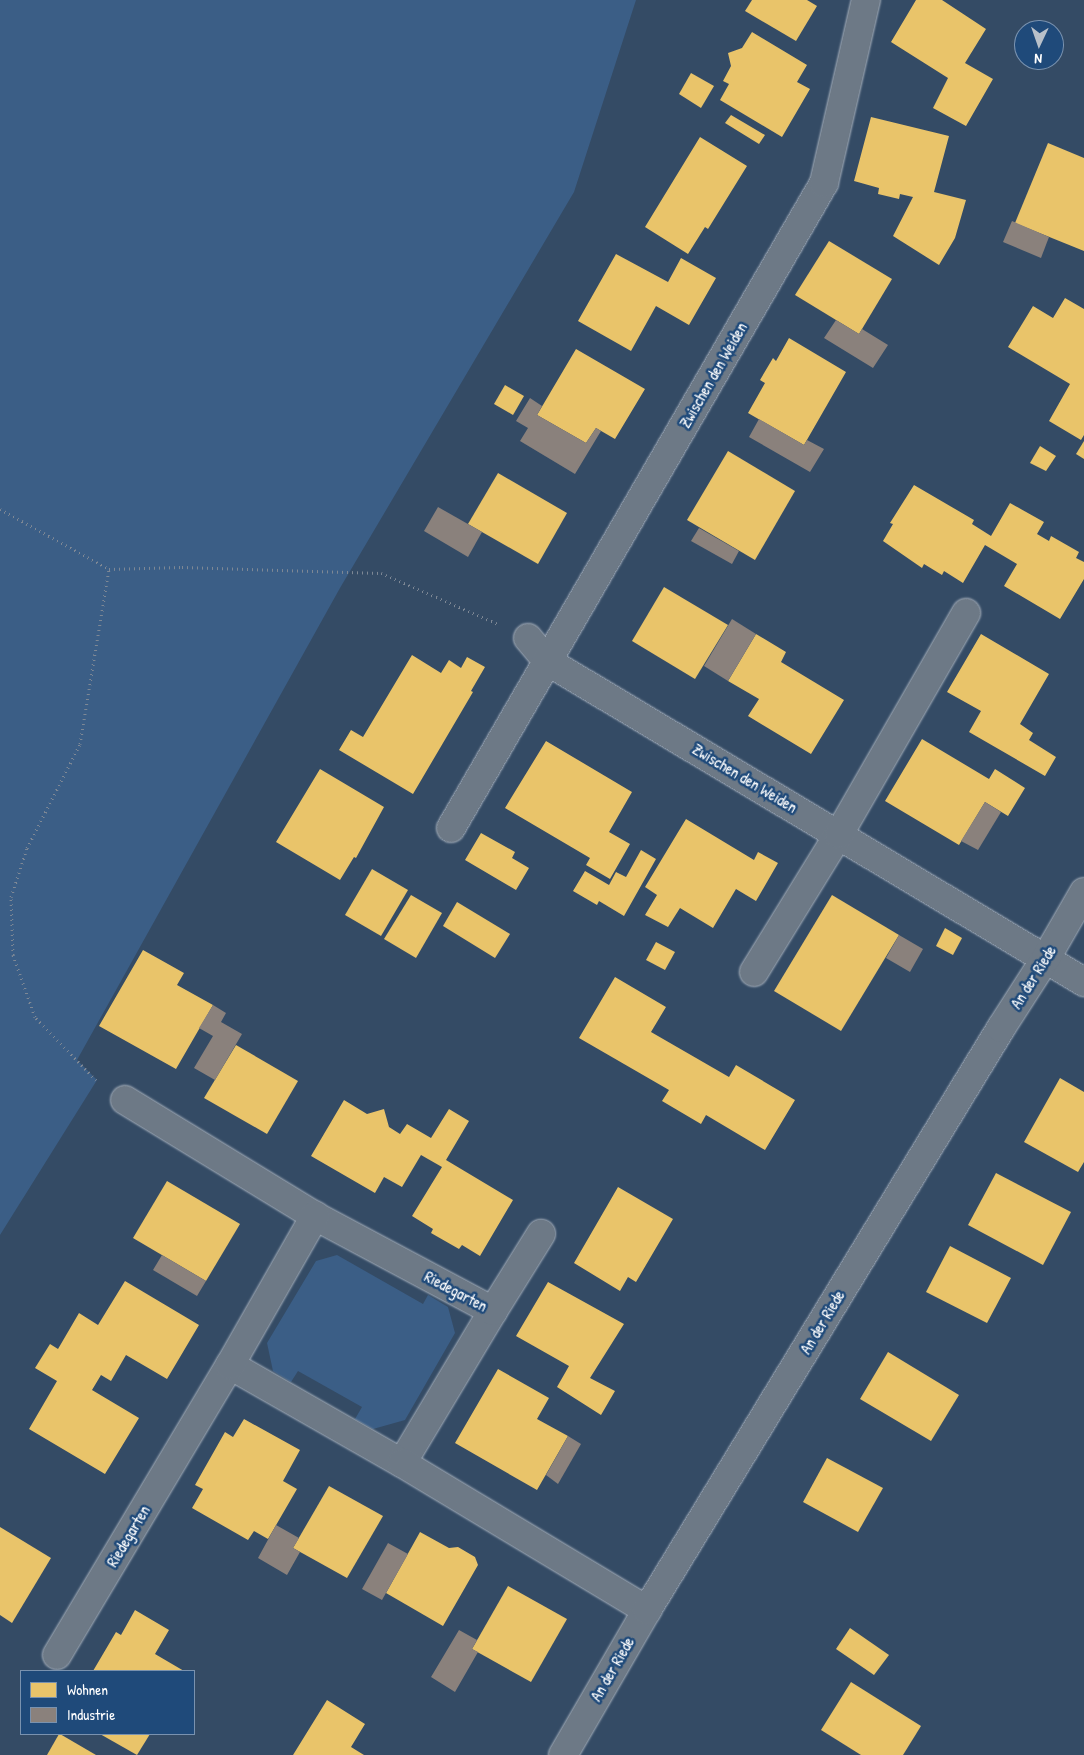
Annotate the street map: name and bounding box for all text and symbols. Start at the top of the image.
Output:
north arrow [1014,20,1064,70]
text: N [1034,50,1042,69]
street label: Zwischen den Weiden [675,319,751,431]
street label: Zwischen den Weiden [689,739,801,817]
street label: An der Riede [1006,942,1060,1012]
street label: Riedegarten [421,1266,491,1316]
street label: An der Riede [795,1287,849,1357]
street label: Riedegarten [102,1502,154,1570]
street label: An der Riede [586,1633,638,1705]
legend [20,1670,195,1735]
text: Wohnen [67,1679,108,1700]
text: Industrie [67,1704,115,1725]

